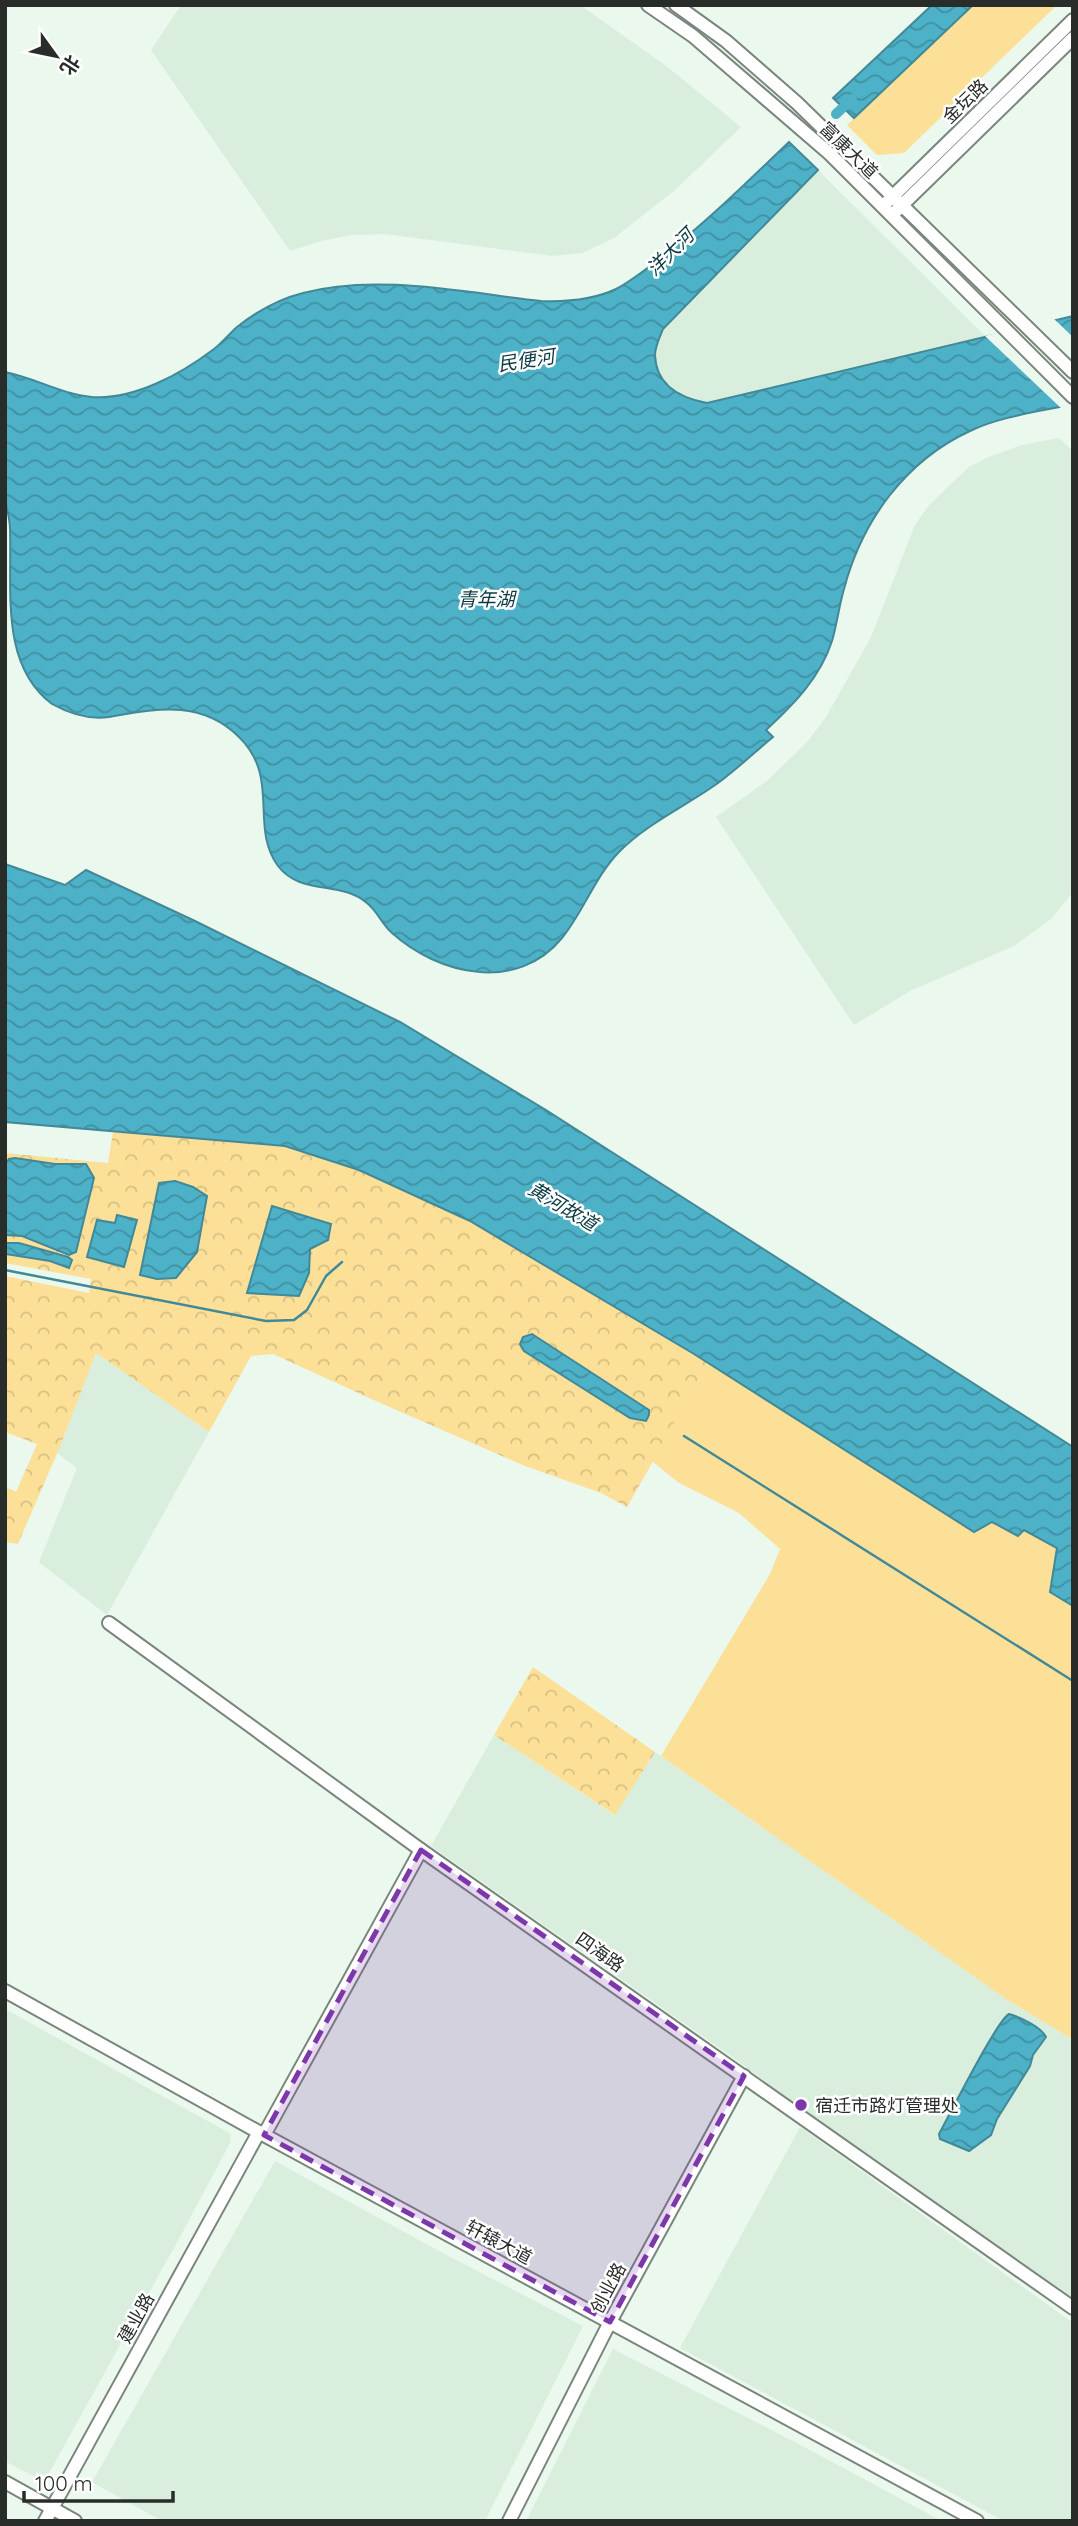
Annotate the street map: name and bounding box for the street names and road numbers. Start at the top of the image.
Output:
street label: 金坛路 [938,74,992,128]
street label: 富康大道 [815,117,883,183]
street label: 四海路 [571,1927,629,1977]
street label: 轩辕大道 [462,2215,536,2269]
street label: 创业路 [585,2259,631,2317]
street label: 建业路 [113,2289,159,2347]

